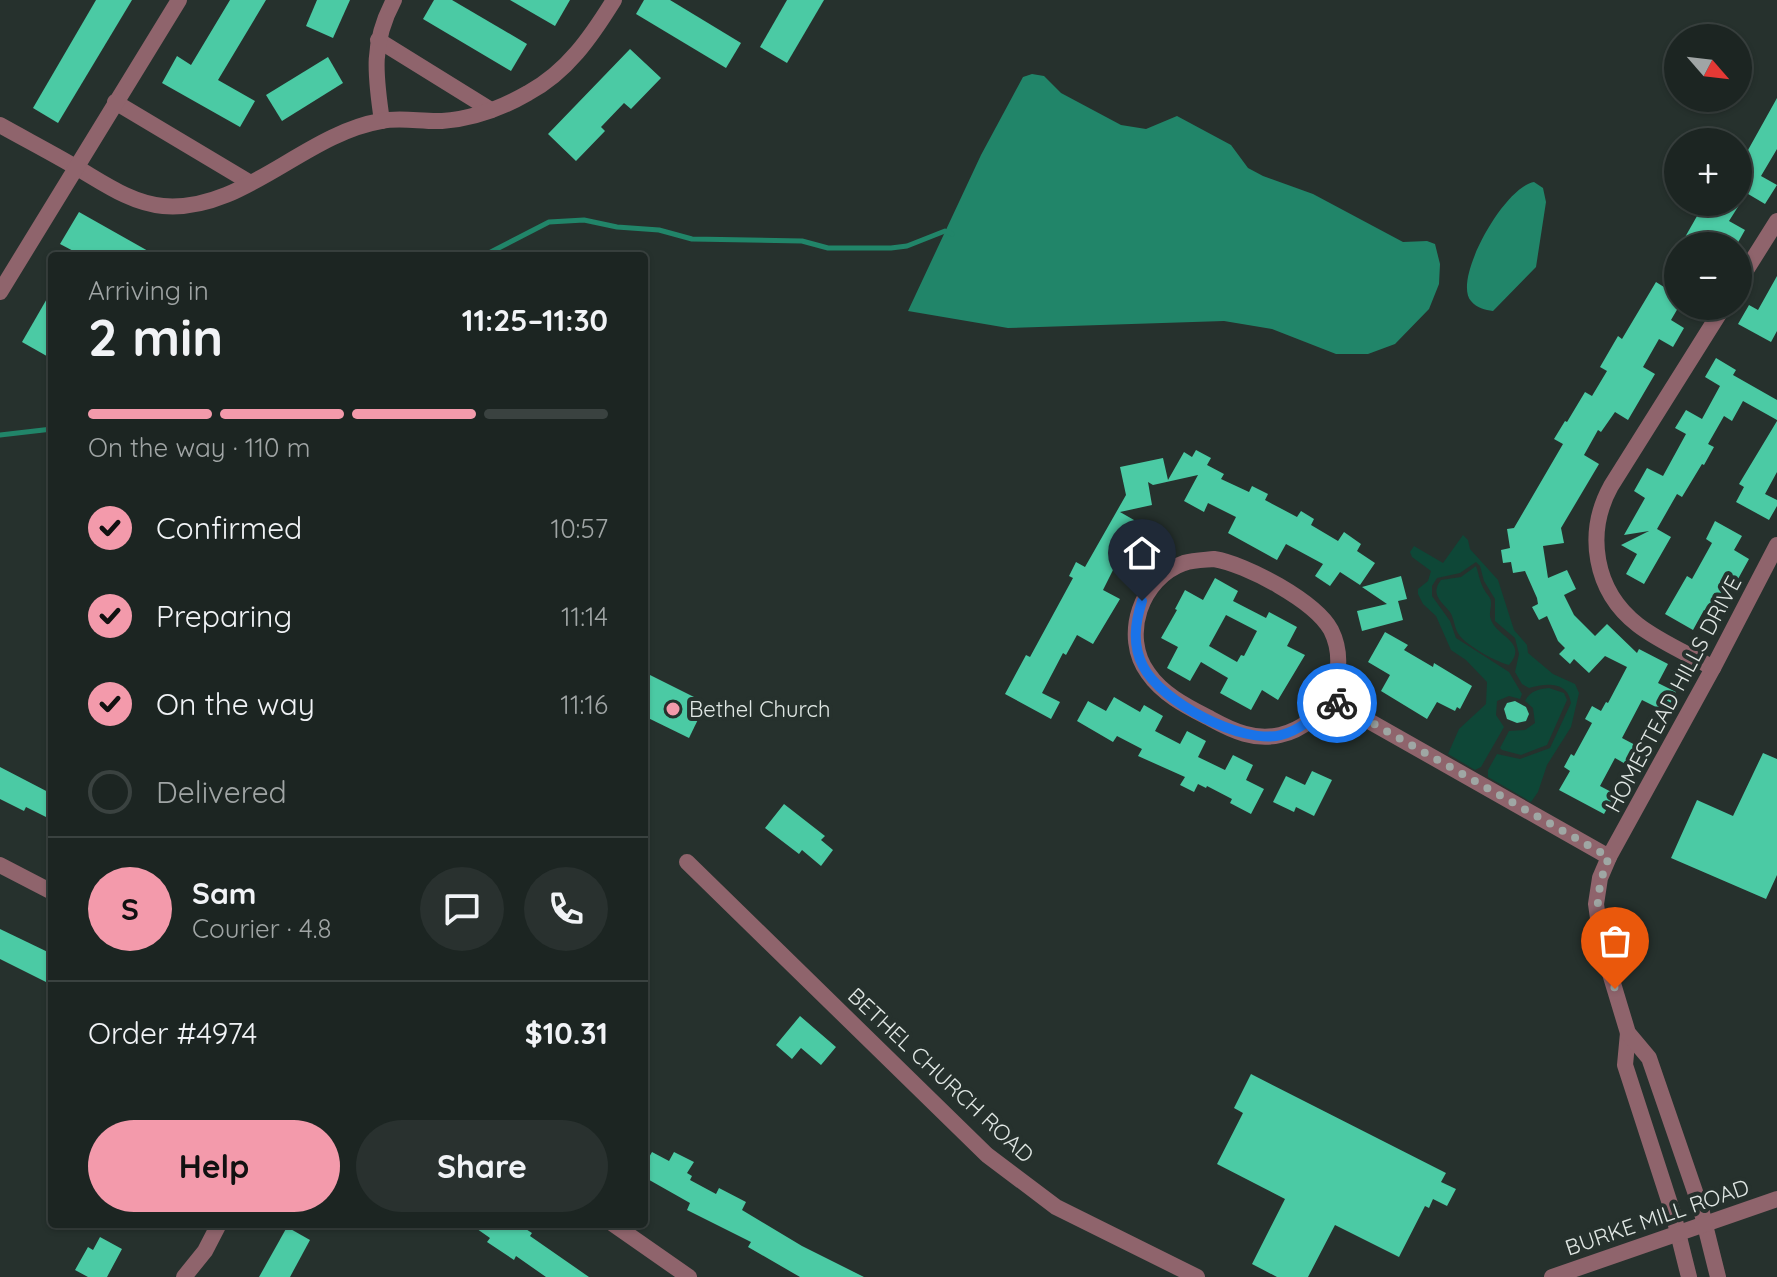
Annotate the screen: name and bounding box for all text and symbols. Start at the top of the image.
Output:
north arrow [1664,24,1752,112]
map controls [1664,24,1752,320]
button: + [1664,128,1752,216]
button: − [1664,232,1752,320]
text: Arriving in [88,274,209,307]
text: 11:25–11:30 [462,301,608,339]
text: 2 min [88,304,223,369]
text: On the way · 110 m [88,431,310,464]
icon: check [88,506,132,550]
text: Confirmed [156,509,302,547]
text: 10:57 [551,512,608,545]
pin [1108,519,1176,601]
icon: home [1120,531,1164,575]
street label: HOMESTEAD HILLS DRIVE [1599,571,1747,817]
icon: check [88,594,132,638]
text: Preparing [156,597,292,635]
text: 11:14 [561,600,608,633]
courier [1297,663,1377,743]
icon: bike [1315,681,1359,725]
icon: check [88,682,132,726]
text: On the way [156,685,315,723]
text: 11:16 [560,688,608,721]
place label: Bethel Church [689,695,830,723]
marker: Bethel Church [664,700,682,718]
text: Delivered [156,773,287,811]
button: chat [420,867,504,951]
button: phone [524,867,608,951]
text: Sam [192,874,256,912]
text: S [121,890,139,928]
pin [1581,907,1649,989]
text: Courier · 4.8 [192,912,331,945]
icon: bag [1593,919,1637,963]
street label: BETHEL CHURCH ROAD [842,982,1040,1168]
text: Order #4974 [88,1014,257,1052]
text: $10.31 [525,1014,608,1052]
button: Help [88,1120,340,1212]
button: Share [356,1120,608,1212]
street label: BURKE MILL ROAD [1561,1172,1753,1262]

